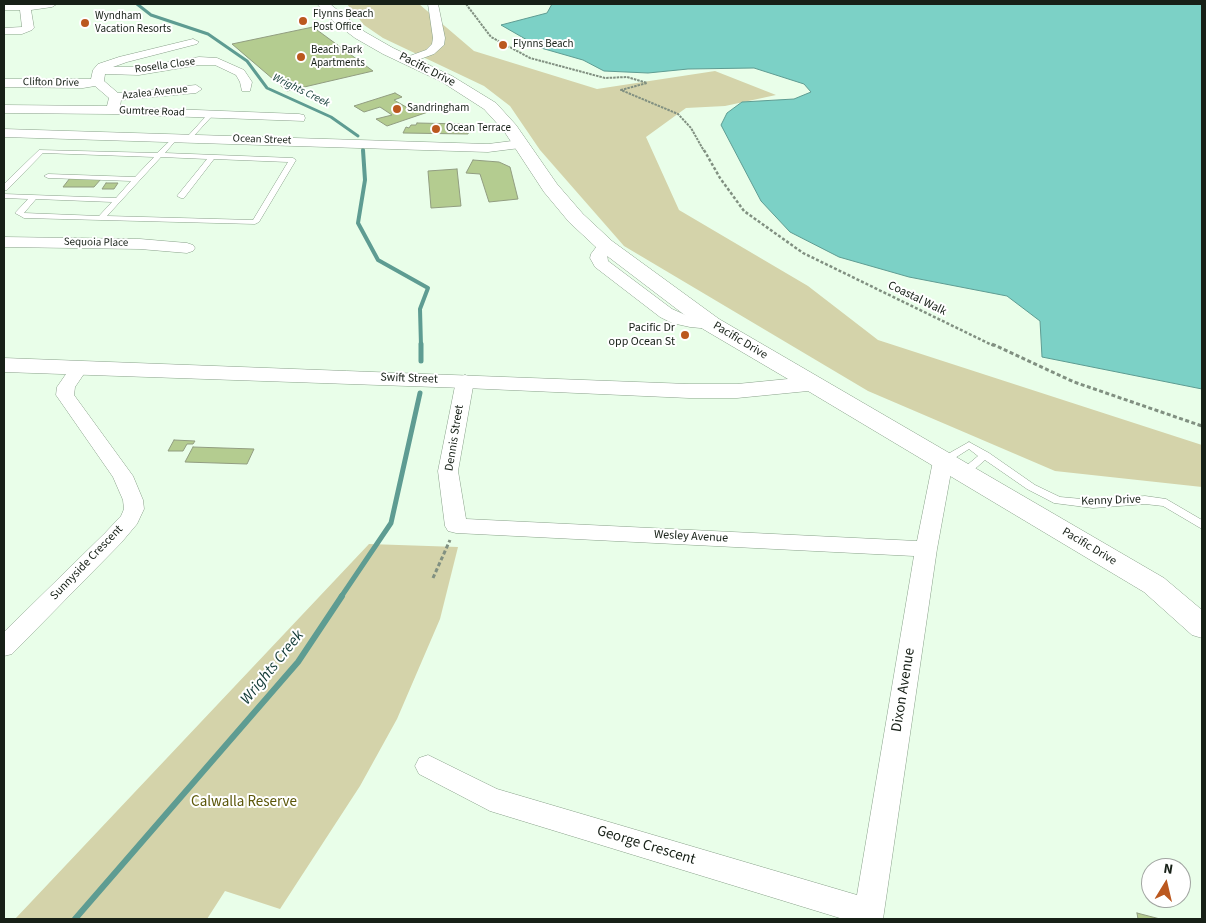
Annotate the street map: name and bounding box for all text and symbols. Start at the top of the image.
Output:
place label: Flynns Beach Post Office [313,8,374,34]
place label: Wyndham Vacation Resorts [95,10,171,36]
marker: Flynns Beach Post Office [297,15,309,27]
marker: Wyndham Vacation Resorts [79,17,91,29]
place label: Flynns Beach [513,38,574,52]
marker: Flynns Beach [497,39,509,51]
place label: Beach Park Apartments [311,44,365,70]
street label: Pacific Drive [397,50,457,90]
marker: Beach Park Apartments [295,51,307,63]
street label: Rosella Close [134,55,196,77]
water label: Wrights Creek [270,71,332,111]
street label: Clifton Drive [23,76,79,90]
street label: Azalea Avenue [122,83,188,103]
place label: Sandringham [407,102,469,116]
marker: Sandringham [391,103,403,115]
street label: Gumtree Road [119,104,185,120]
place label: Ocean Terrace [446,122,511,136]
marker: Ocean Terrace [430,123,442,135]
street label: Ocean Street [232,132,292,148]
street label: Sequoia Place [64,236,128,250]
street label: Coastal Walk [885,279,949,319]
street label: Pacific Drive [710,319,770,363]
place label: Pacific Dr opp Ocean St [609,321,675,349]
marker: Pacific Dr opp Ocean St [679,329,691,341]
street label: Swift Street [380,371,438,387]
street label: Dennis Street [443,404,467,472]
street label: Kenny Drive [1081,493,1141,509]
street label: Sunnyside Crescent [48,523,126,603]
street label: Pacific Drive [1059,525,1119,569]
street label: Wesley Avenue [653,528,729,546]
water label: Wrights Creek [237,627,309,709]
street label: Dixon Avenue [888,647,920,733]
park label: Calwalla Reserve [191,794,297,812]
street label: George Crescent [594,822,698,870]
north arrow [1141,858,1191,908]
text: N [1162,859,1174,880]

